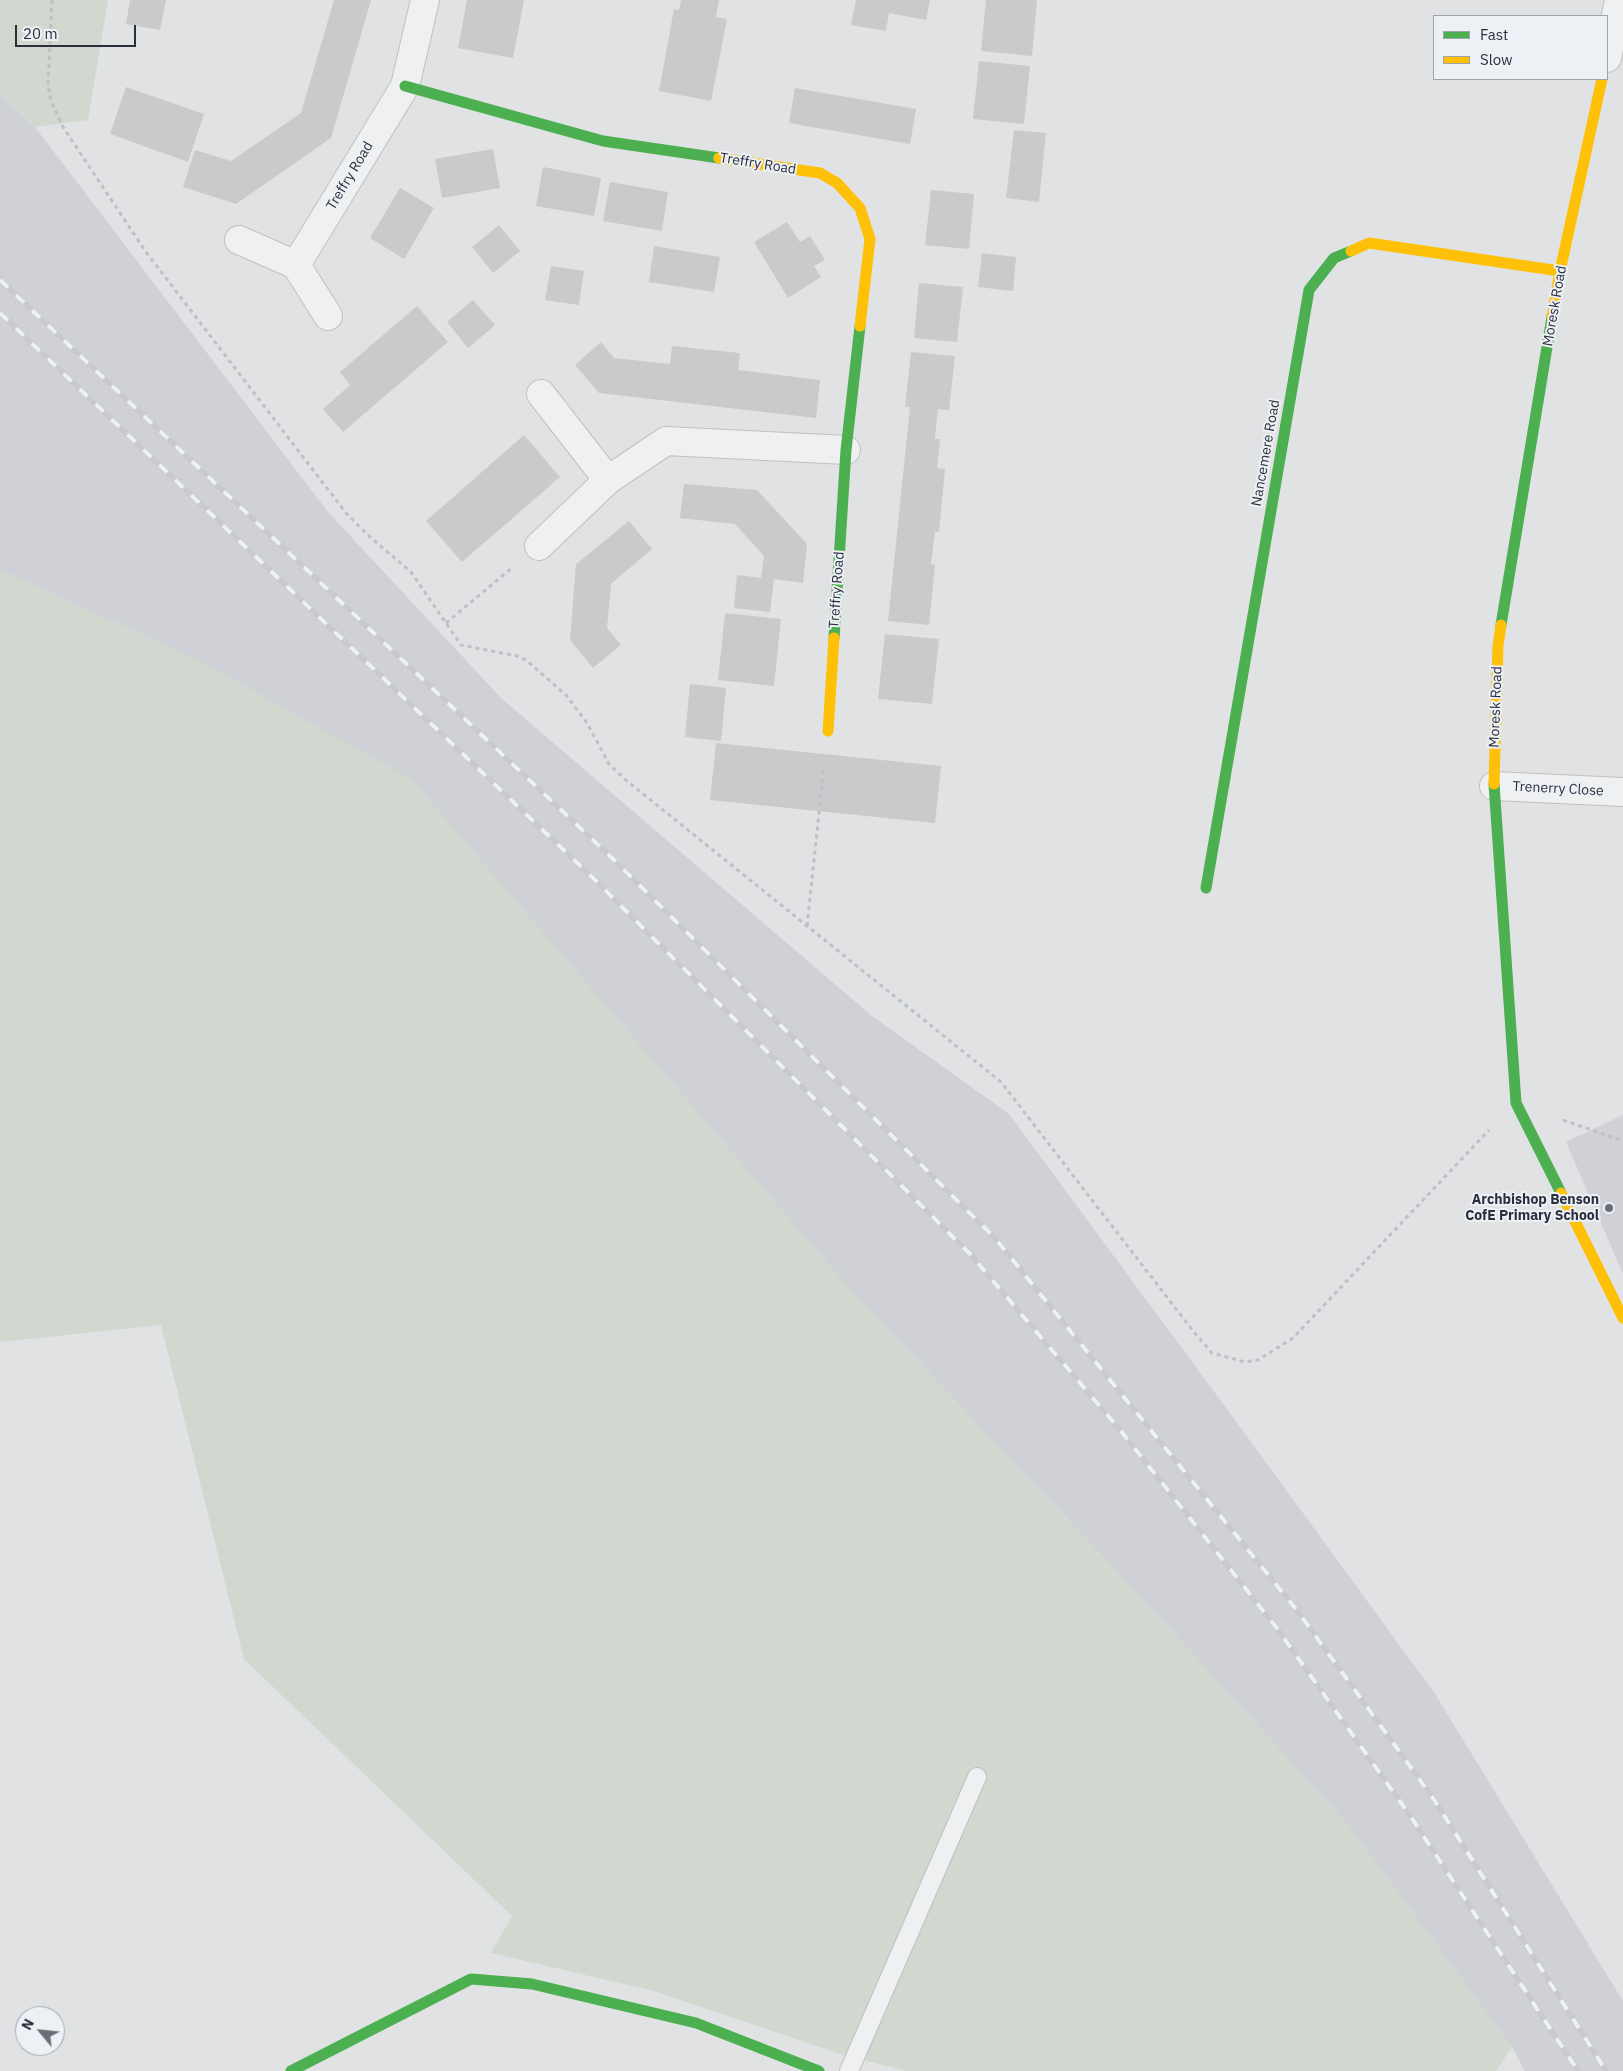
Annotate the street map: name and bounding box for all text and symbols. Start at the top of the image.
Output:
scale bar [18,15,139,47]
legend [1433,15,1608,80]
text: 20 m [23,24,58,43]
text: Fast [1480,25,1508,44]
text: Slow [1480,50,1513,69]
street label: Treffry Road [323,139,377,213]
street label: Treffry Road [719,150,797,178]
street label: Moresk Road [1540,264,1570,348]
street label: Nancemere Road [1248,398,1284,508]
street label: Treffry Road [826,551,848,629]
street label: Moresk Road [1486,666,1506,748]
street label: Trenerry Close [1512,778,1604,800]
place label: Archbishop Benson CofE Primary School [1465,1192,1599,1224]
marker: Archbishop Benson CofE Primary School [1603,1202,1615,1214]
north arrow [15,2006,65,2056]
text: N [17,2016,38,2033]

